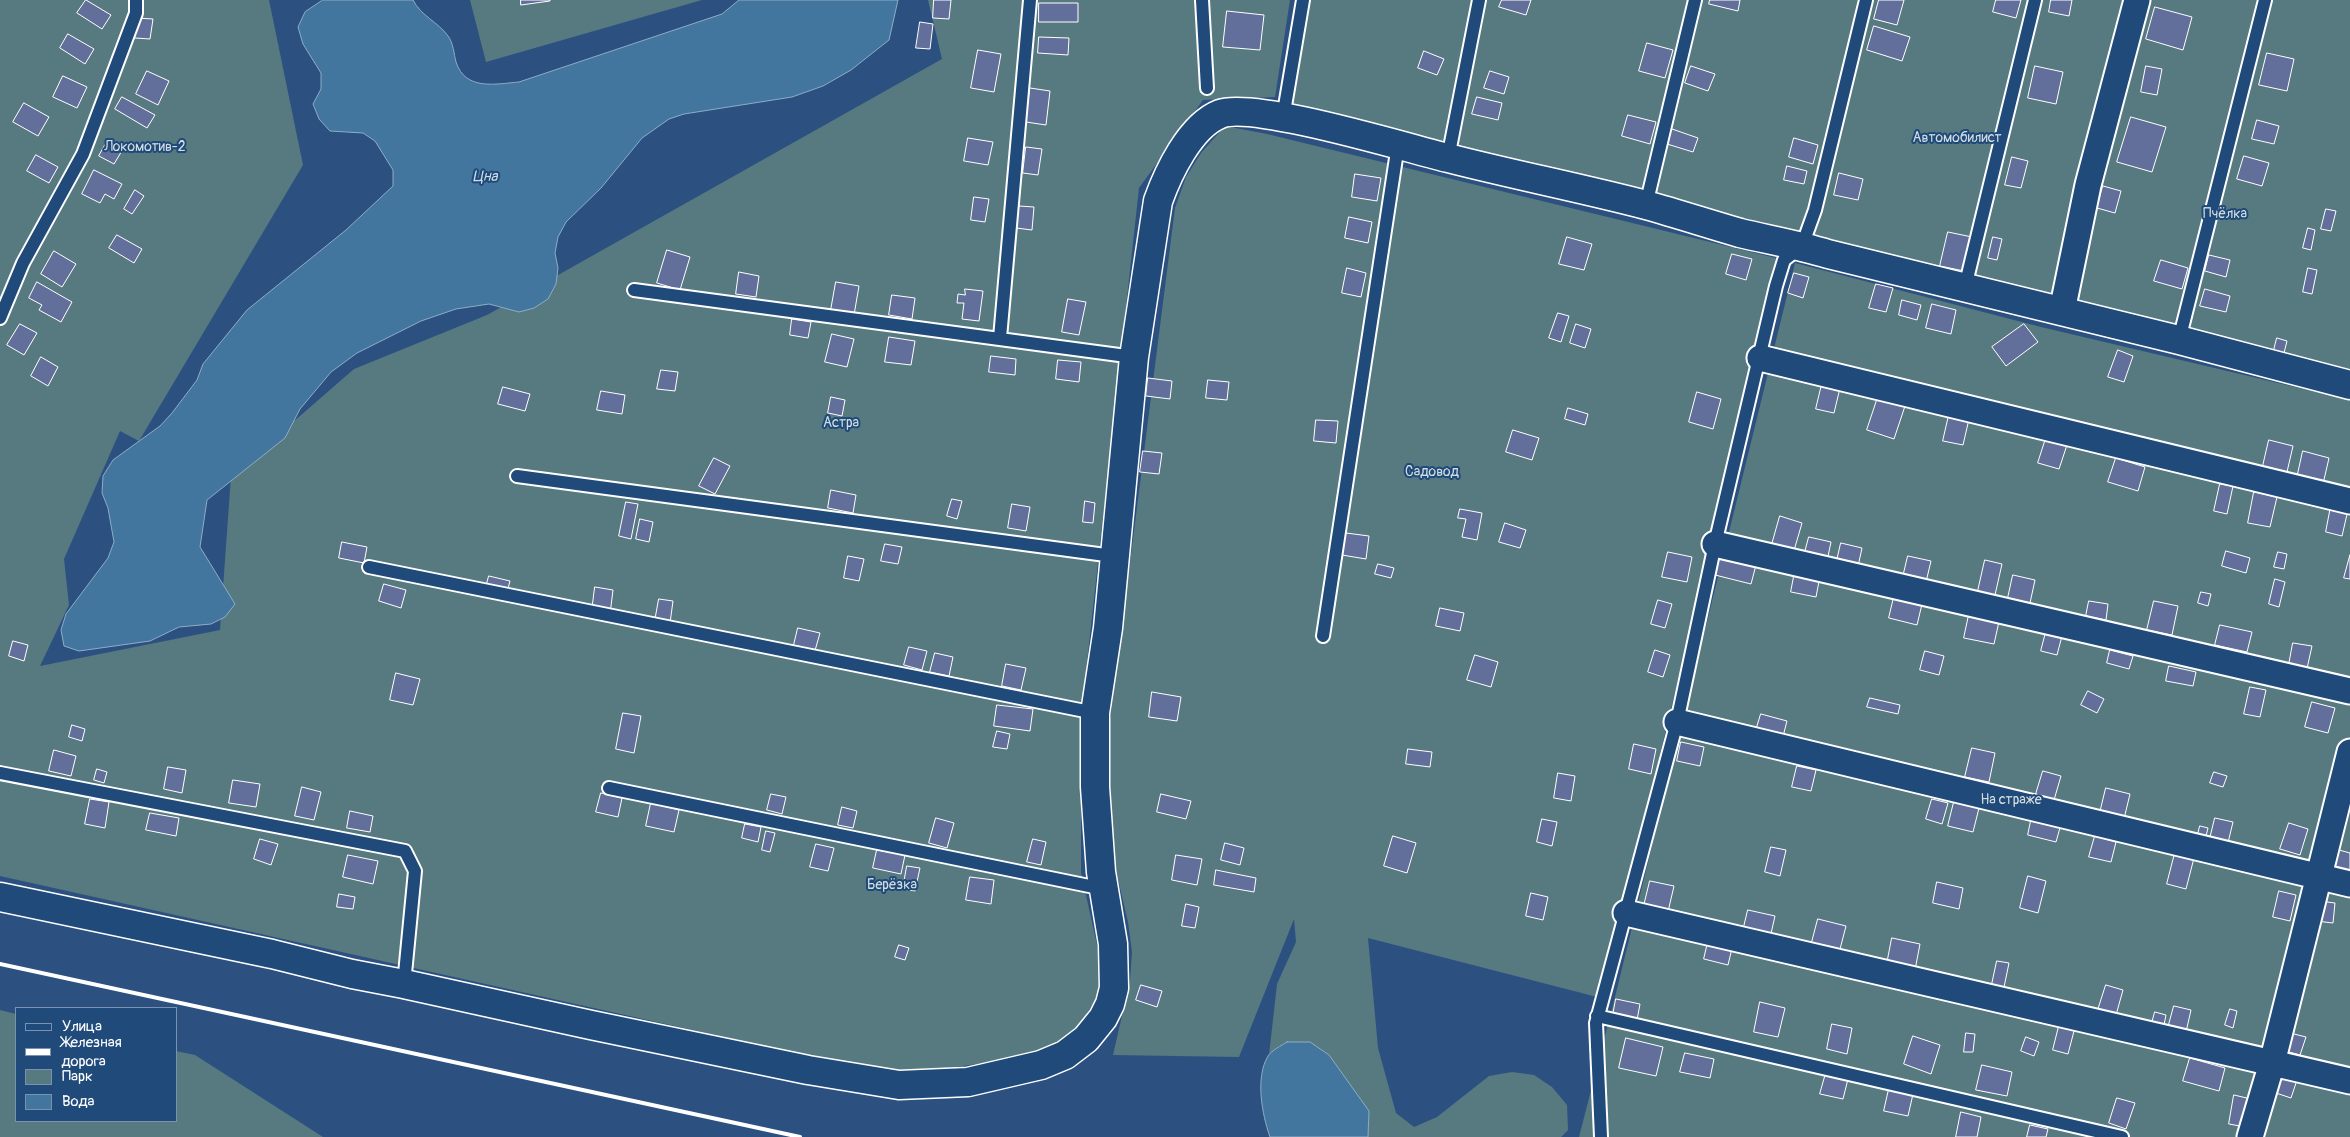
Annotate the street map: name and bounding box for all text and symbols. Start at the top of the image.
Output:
park label: Автомобилист [1913,130,2001,146]
park label: Локомотив-2 [104,139,186,155]
water label: Цна [472,168,498,186]
park label: Пчёлка [2203,206,2247,222]
park label: Астра [823,415,859,431]
park label: Садовод [1405,464,1459,480]
park label: На страже [1980,792,2042,808]
park label: Берёзка [867,877,917,893]
legend [15,1007,178,1122]
text: Улица [62,1017,102,1036]
text: Железная дорога [61,1033,122,1071]
text: Парк [62,1067,93,1086]
text: Вода [62,1092,95,1111]

